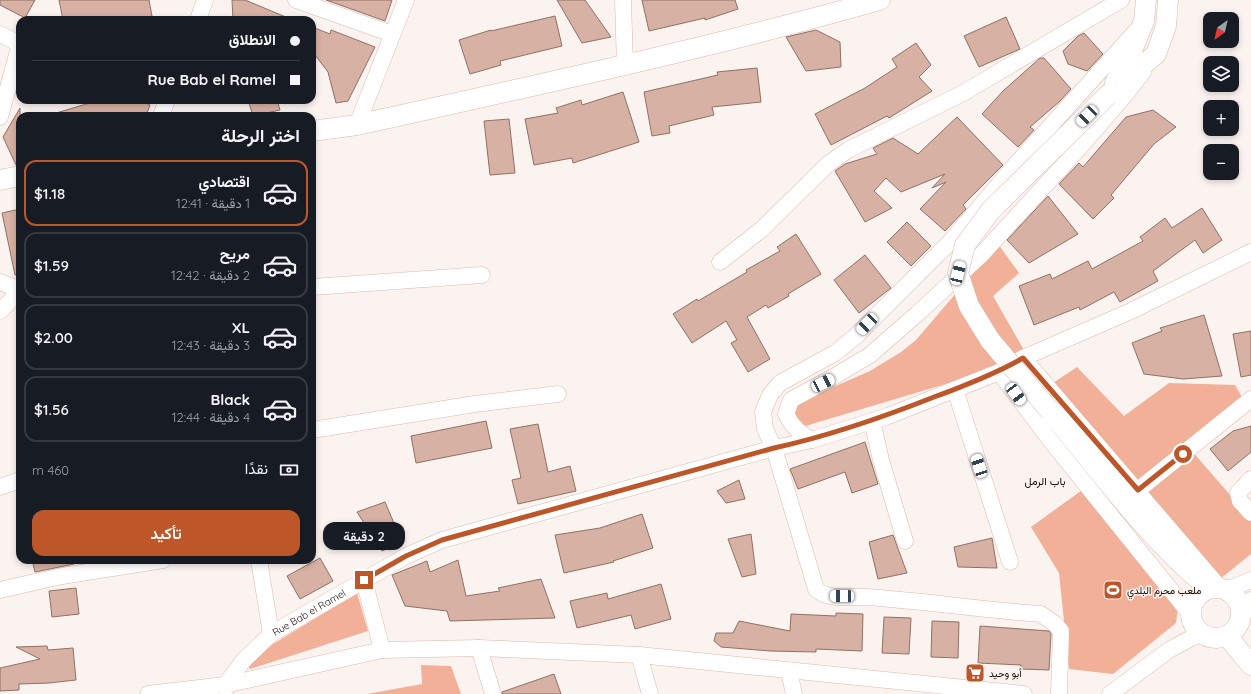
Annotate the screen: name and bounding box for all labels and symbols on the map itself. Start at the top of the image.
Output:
north arrow [1203,12,1239,48]
car [1074,103,1100,129]
car [949,260,967,286]
car [854,311,880,337]
car [810,372,836,394]
car [1004,381,1028,407]
route start [1174,445,1192,463]
car [970,453,988,479]
district label: باب الرمل [1024,474,1066,488]
callout: 2 دقيقة [323,522,405,550]
route end [355,571,373,589]
sports icon: ملعب محرم البلدي [1102,579,1124,601]
place label: ملعب محرم البلدي [1127,584,1201,599]
street label: Rue Bab el Ramel [270,586,348,639]
car [830,590,854,602]
supermarket icon: أبو وحيد [964,662,986,684]
place label: أبو وحيد [989,667,1022,680]

